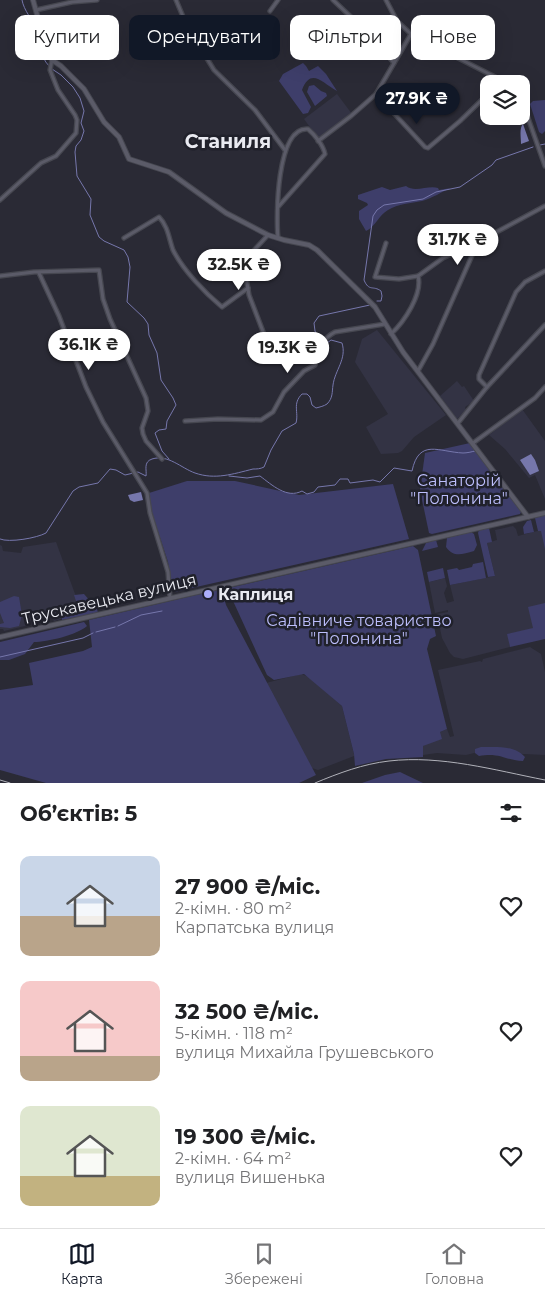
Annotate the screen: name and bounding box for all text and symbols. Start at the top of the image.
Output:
chip: Купити [15,15,119,60]
chip: Орендувати [129,15,280,60]
chip: Фільтри [290,15,401,60]
chip: Нове [411,15,495,60]
map controls [480,75,530,125]
button: layers [480,75,530,125]
pin: 27.9K ₴ [371,82,463,125]
text: 27.9K ₴ [386,89,448,108]
district label: Станиля [185,130,271,153]
pin: 31.7K ₴ [412,224,504,266]
text: 31.7K ₴ [428,230,488,249]
pin: 32.5K ₴ [193,248,285,291]
text: 32.5K ₴ [208,255,270,274]
pin: 36.1K ₴ [43,328,135,371]
pin: 19.3K ₴ [242,332,334,374]
text: 36.1K ₴ [59,335,119,354]
text: 19.3K ₴ [258,338,318,357]
park label: Санаторій "Полонина" [410,471,508,508]
street label: Трускавецька вулиця [20,570,198,628]
place label: Каплиця [218,585,293,604]
marker: Каплиця [202,588,214,600]
park label: Садівниче товариство "Полонина" [266,611,452,648]
icon: filters [497,799,525,827]
text: Об’єктів: 5 [20,801,137,826]
text: 27 900 ₴/міс. [175,874,320,899]
icon: home [60,876,120,936]
icon: heart [497,892,525,920]
text: 2-кімн. · 80 m² [175,899,292,918]
text: Карпатська вулиця [175,918,334,937]
text: 32 500 ₴/міс. [175,999,319,1024]
icon: home [60,1001,120,1061]
icon: heart [497,1017,525,1045]
text: 5-кімн. · 118 m² [175,1024,293,1043]
text: вулиця Михайла Грушевського [175,1043,434,1062]
text: 19 300 ₴/міс. [175,1124,316,1149]
icon: home [60,1126,120,1186]
icon: heart [497,1142,525,1170]
text: 2-кімн. · 64 m² [175,1149,291,1168]
text: вулиця Вишенька [175,1168,325,1187]
tab: Карта [61,1240,103,1288]
tab: Збережені [225,1240,303,1288]
tab: Головна [425,1240,484,1288]

